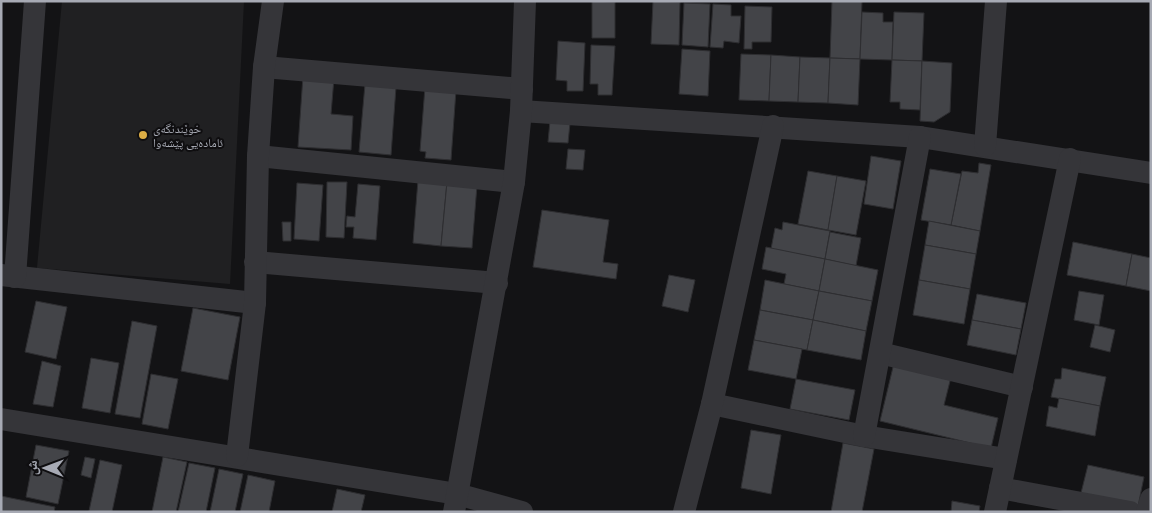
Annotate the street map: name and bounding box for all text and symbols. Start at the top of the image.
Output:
place label: خوێندنگەی ئامادەیی پێشەوا [153,119,223,152]
marker: خوێندنگەی ئامادەیی پێشەوا [137,129,149,141]
north arrow [20,443,70,493]
text: ش [21,460,42,475]

